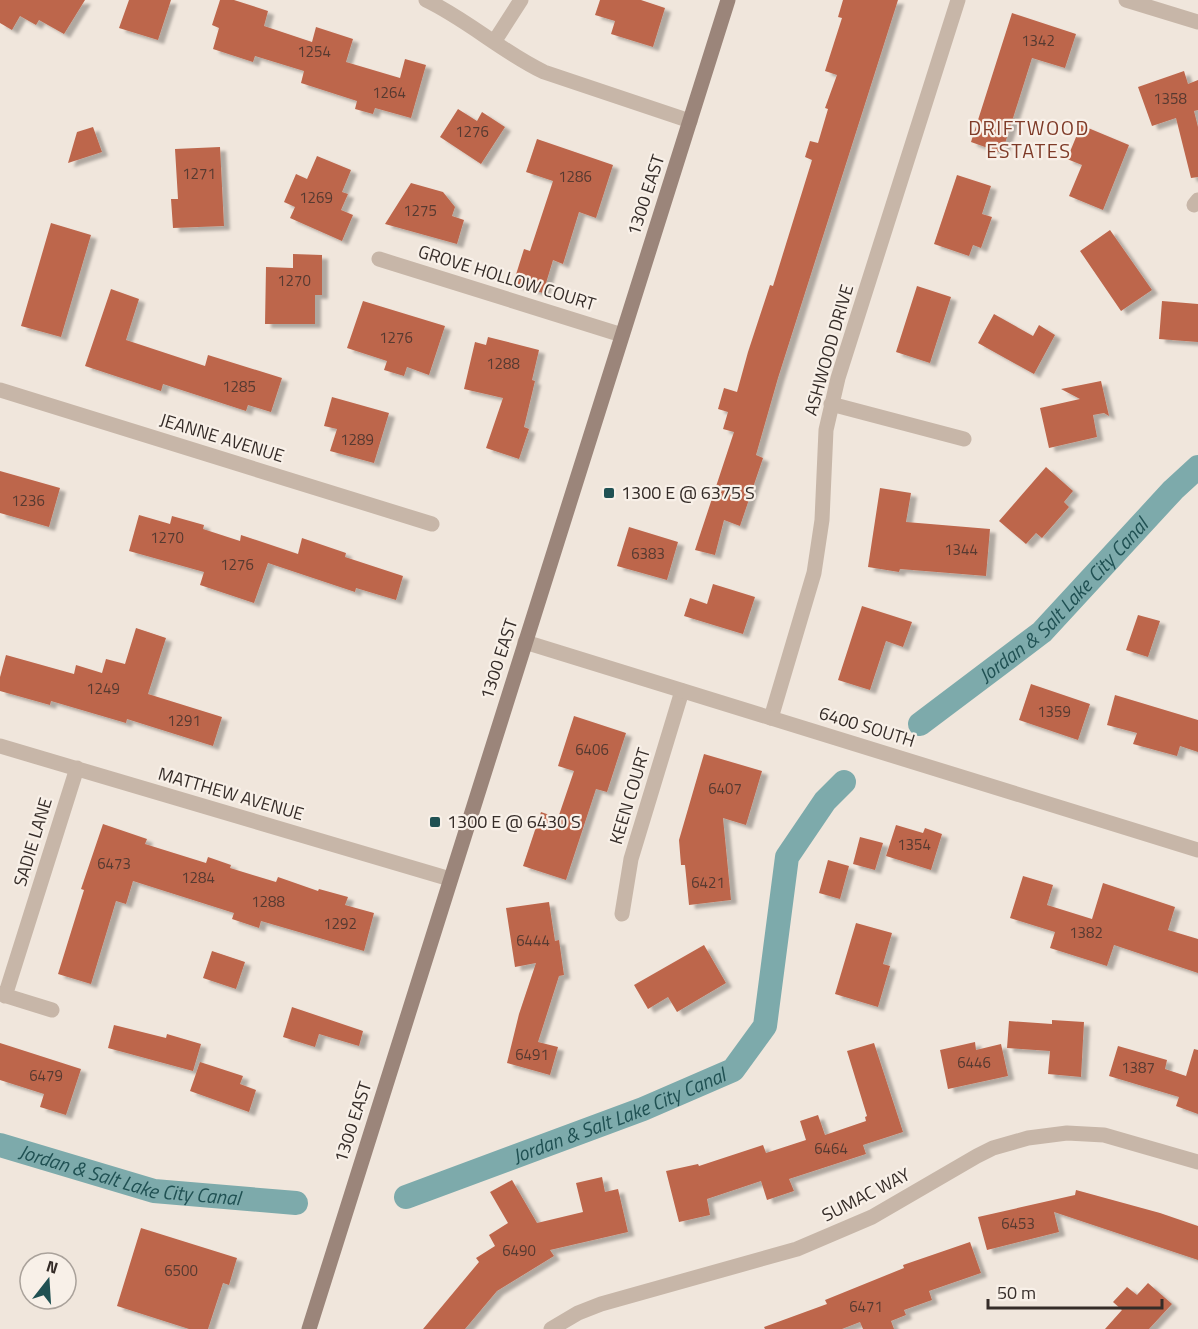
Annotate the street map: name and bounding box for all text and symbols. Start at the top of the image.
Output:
house number: 1342 [1021,29,1055,52]
house number: 1254 [297,40,331,63]
house number: 1264 [372,81,406,104]
house number: 1358 [1153,87,1187,110]
district label: DRIFTWOOD ESTATES [968,112,1090,166]
house number: 1276 [455,120,489,143]
street label: 1300 EAST [620,150,672,239]
house number: 1271 [182,162,216,185]
house number: 1286 [558,165,592,188]
house number: 1269 [299,186,333,209]
house number: 1275 [403,199,437,222]
street label: GROVE HOLLOW COURT [415,238,600,318]
house number: 1270 [277,269,311,292]
street label: ASHWOOD DRIVE [797,281,860,419]
house number: 1276 [379,326,413,349]
house number: 1288 [486,352,520,375]
house number: 1285 [222,375,256,398]
street label: JEANNE AVENUE [157,406,288,469]
house number: 1289 [340,428,374,451]
place label: 1300 E @ 6375 S [621,479,755,506]
marker: 1300 E @ 6375 S [602,486,616,500]
house number: 1236 [11,489,45,512]
water label: Jordan & Salt Lake City Canal [972,509,1157,690]
house number: 1270 [150,526,184,549]
house number: 1344 [944,538,978,561]
house number: 6383 [631,542,665,565]
house number: 1276 [220,553,254,576]
street label: 1300 EAST [473,614,525,703]
house number: 1249 [86,677,120,700]
street label: 6400 SOUTH [816,699,918,754]
house number: 1359 [1037,700,1071,723]
house number: 1291 [167,709,201,732]
house number: 6406 [575,738,609,761]
street label: KEEN COURT [602,744,657,847]
street label: MATTHEW AVENUE [155,760,307,827]
house number: 6407 [708,777,742,800]
street label: SADIE LANE [6,794,59,890]
place label: 1300 E @ 6430 S [447,808,581,835]
marker: 1300 E @ 6430 S [428,815,442,829]
house number: 1354 [897,833,931,856]
house number: 6473 [97,852,131,875]
house number: 1284 [181,866,215,889]
house number: 6421 [691,871,725,894]
house number: 1288 [251,890,285,913]
house number: 1292 [323,912,357,935]
house number: 1382 [1069,921,1103,944]
house number: 6444 [516,929,550,952]
house number: 6491 [515,1043,549,1066]
house number: 6446 [957,1051,991,1074]
house number: 1387 [1121,1056,1155,1079]
water label: Jordan & Salt Lake City Canal [508,1058,733,1171]
house number: 6479 [29,1064,63,1087]
street label: 1300 EAST [327,1077,379,1166]
water label: Jordan & Salt Lake City Canal [15,1136,244,1213]
house number: 6464 [814,1137,848,1160]
street label: SUMAC WAY [817,1161,915,1228]
house number: 6453 [1001,1212,1035,1235]
house number: 6490 [502,1239,536,1262]
north arrow [18,1251,78,1311]
text: N [44,1254,61,1280]
house number: 6500 [164,1259,198,1282]
scale bar [988,1272,1162,1310]
text: 50 m [997,1279,1036,1306]
house number: 6471 [849,1295,883,1318]

